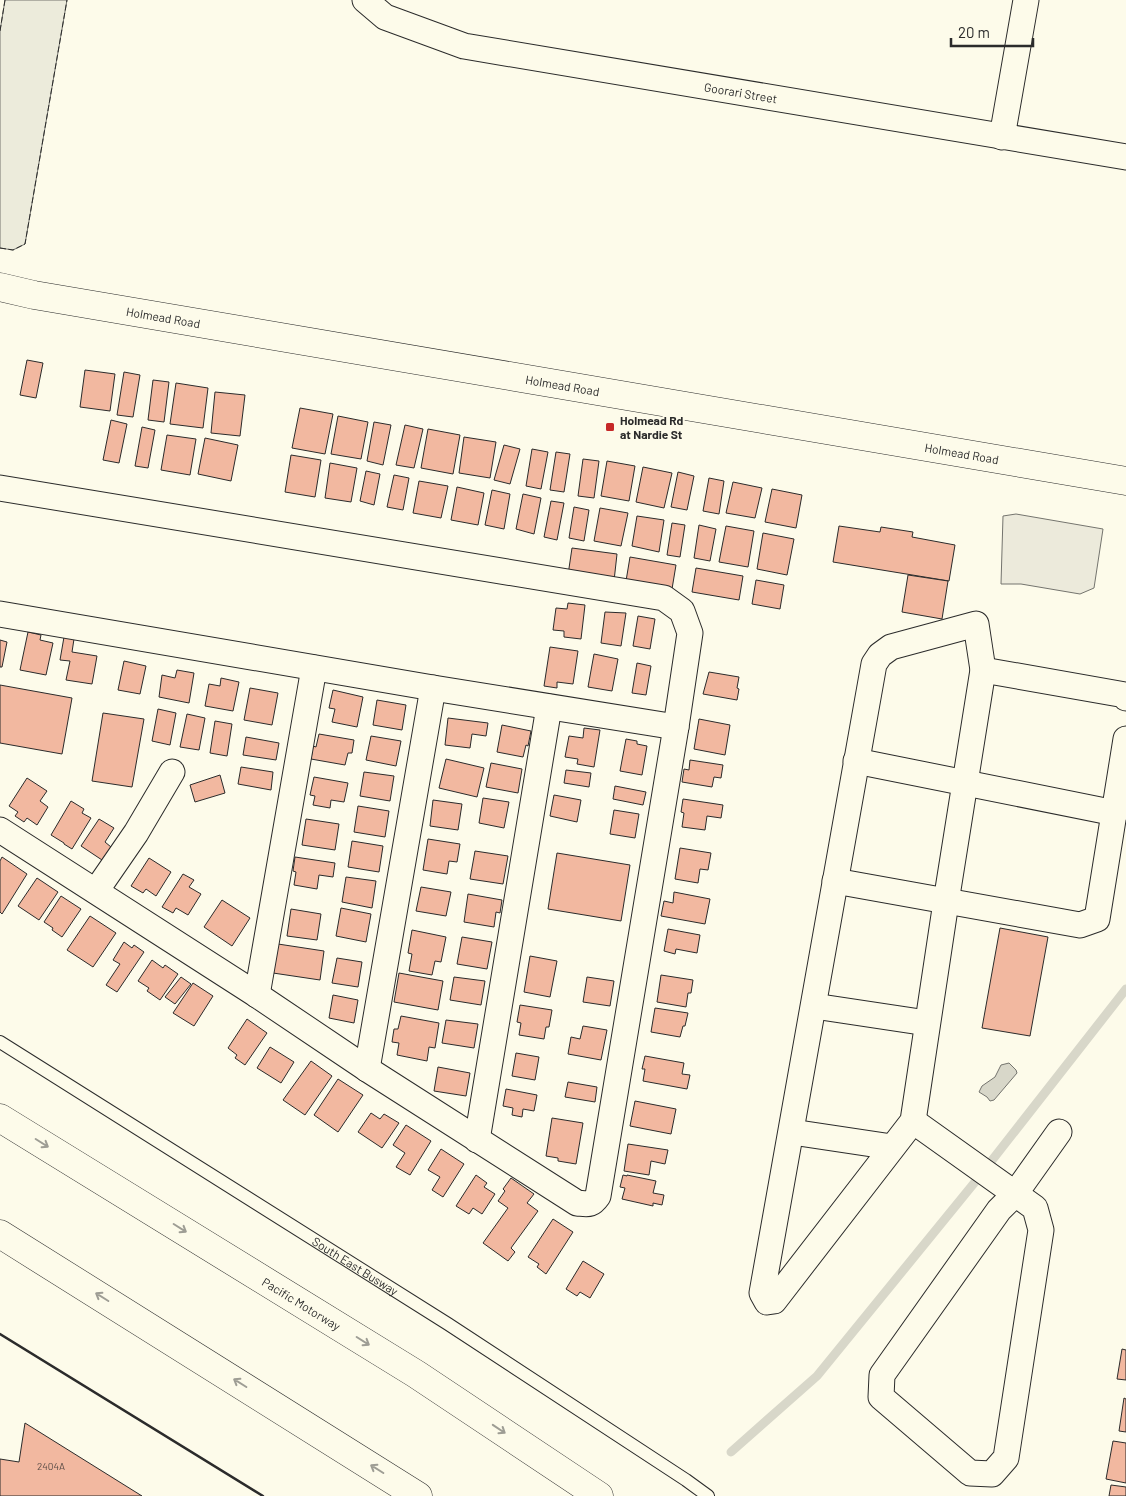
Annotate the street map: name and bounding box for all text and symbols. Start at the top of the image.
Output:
scale bar [951,15,1034,47]
text: 20 m [958,23,990,41]
street label: Goorari Street [703,79,778,105]
street label: Holmead Road [125,304,201,330]
street label: Holmead Road [524,372,601,398]
place label: Holmead Rd at Nardie St [620,413,683,441]
marker: Holmead Rd at Nardie St [604,421,616,433]
street label: Holmead Road [924,440,1000,466]
one-way arrow [34,1139,48,1149]
one-way arrow [172,1224,186,1234]
street label: South East Busway [310,1234,401,1298]
street label: Pacific Motorway [260,1274,344,1333]
one-way arrow [95,1292,109,1302]
one-way arrow [356,1336,370,1346]
one-way arrow [233,1378,247,1388]
one-way arrow [492,1424,506,1434]
house number: 2404A [37,1460,65,1472]
one-way arrow [371,1464,385,1474]

